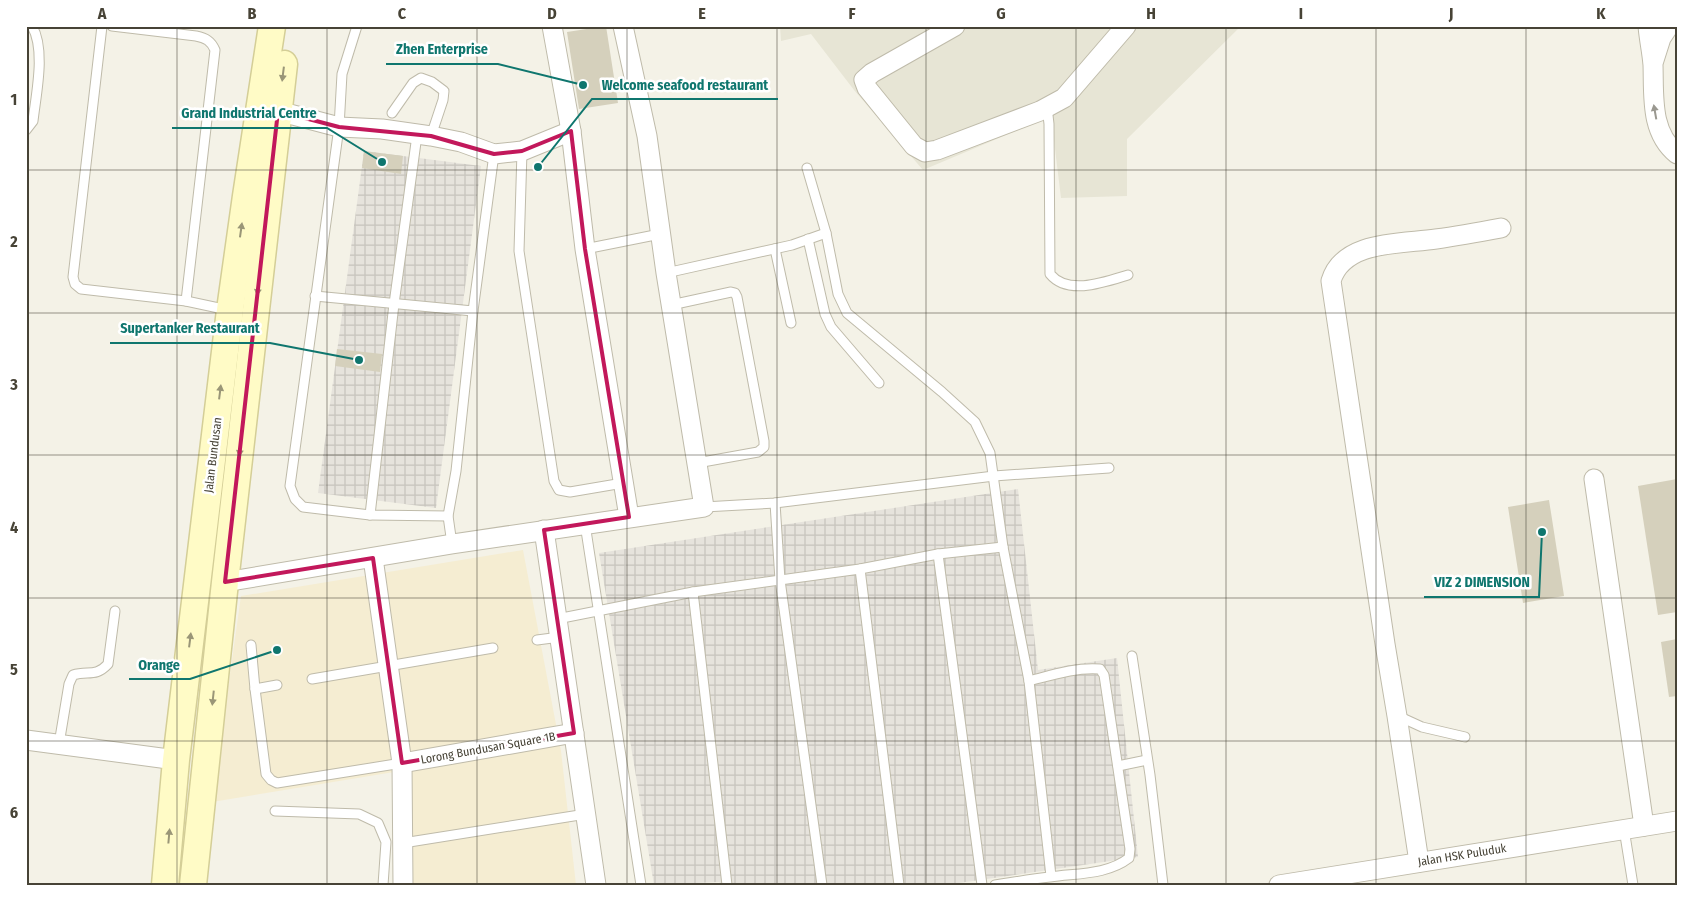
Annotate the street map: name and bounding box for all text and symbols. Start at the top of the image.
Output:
text: A [97,4,107,23]
text: B [248,4,257,23]
text: C [398,4,407,23]
text: D [547,4,557,23]
text: E [698,4,706,23]
text: F [848,4,856,23]
text: G [996,4,1006,23]
text: H [1146,4,1156,23]
text: I [1299,4,1303,23]
text: J [1448,4,1453,23]
text: K [1596,4,1606,23]
callout: Zhen Enterprise [386,35,498,64]
text: Zhen Enterprise [396,41,488,58]
one-way arrow [278,67,286,83]
callout: Welcome seafood restaurant [592,70,778,99]
text: Welcome seafood restaurant [602,77,769,94]
text: 1 [11,90,17,109]
callout: Grand Industrial Centre [172,99,327,128]
one-way arrow [1651,104,1659,120]
text: Grand Industrial Centre [181,105,317,122]
one-way arrow [237,222,245,238]
text: 2 [9,232,18,251]
one-way arrow [254,280,262,296]
callout: Supertanker Restaurant [110,314,270,343]
text: Supertanker Restaurant [120,320,261,337]
text: 3 [9,375,18,394]
one-way arrow [216,383,224,399]
street label: Jalan Bundusan [201,416,225,494]
one-way arrow [236,442,244,458]
text: 4 [10,518,18,537]
callout: VIZ 2 DIMENSION [1424,568,1539,597]
text: VIZ 2 DIMENSION [1433,574,1530,591]
one-way arrow [186,632,194,648]
callout: Orange [129,650,190,679]
text: Orange [138,657,180,674]
text: 5 [10,660,18,679]
one-way arrow [209,690,217,706]
street label: Lorong Bundusan Square 1B [420,729,557,767]
text: 6 [10,803,18,822]
one-way arrow [165,828,173,844]
street label: Jalan HSK Puluduk [1417,841,1508,869]

